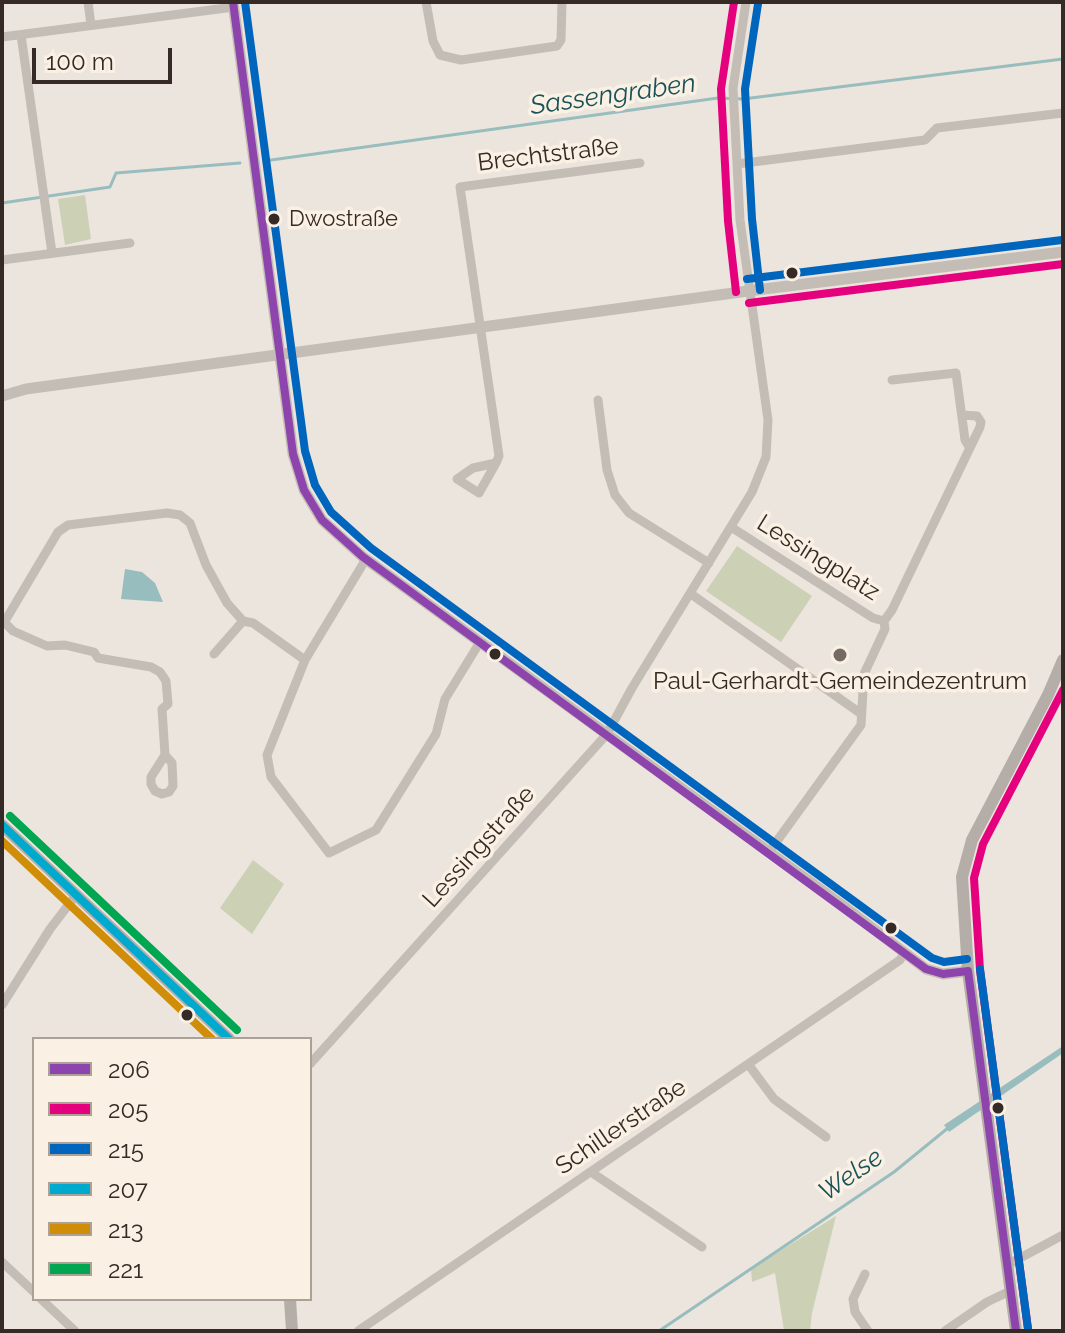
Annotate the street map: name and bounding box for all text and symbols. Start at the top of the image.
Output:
scale bar [36,32,176,82]
text: 100 m [46,47,114,76]
water label: Sassengraben [528,68,698,122]
street label: Brechtstraße [476,132,620,178]
place label: Dwostraße [289,206,398,232]
marker: Dwostraße [266,211,282,227]
unlabelled marker [784,265,800,281]
street label: Lessingplatz [751,509,885,607]
unlabelled marker [487,646,503,662]
marker: Paul-Gerhardt-Gemeindezentrum [831,646,849,664]
place label: Paul-Gerhardt-Gemeindezentrum [653,668,1027,696]
street label: Lessingstraße [417,780,541,914]
unlabelled marker [883,920,899,936]
unlabelled marker [179,1007,195,1023]
legend [32,1037,312,1301]
text: 206 [108,1055,150,1084]
street label: Schillerstraße [550,1073,692,1181]
text: 205 [108,1095,148,1124]
unlabelled marker [990,1100,1006,1116]
text: 215 [108,1135,144,1164]
water label: Welse [813,1142,889,1208]
text: 207 [108,1175,148,1204]
text: 213 [108,1215,144,1244]
text: 221 [108,1255,143,1284]

